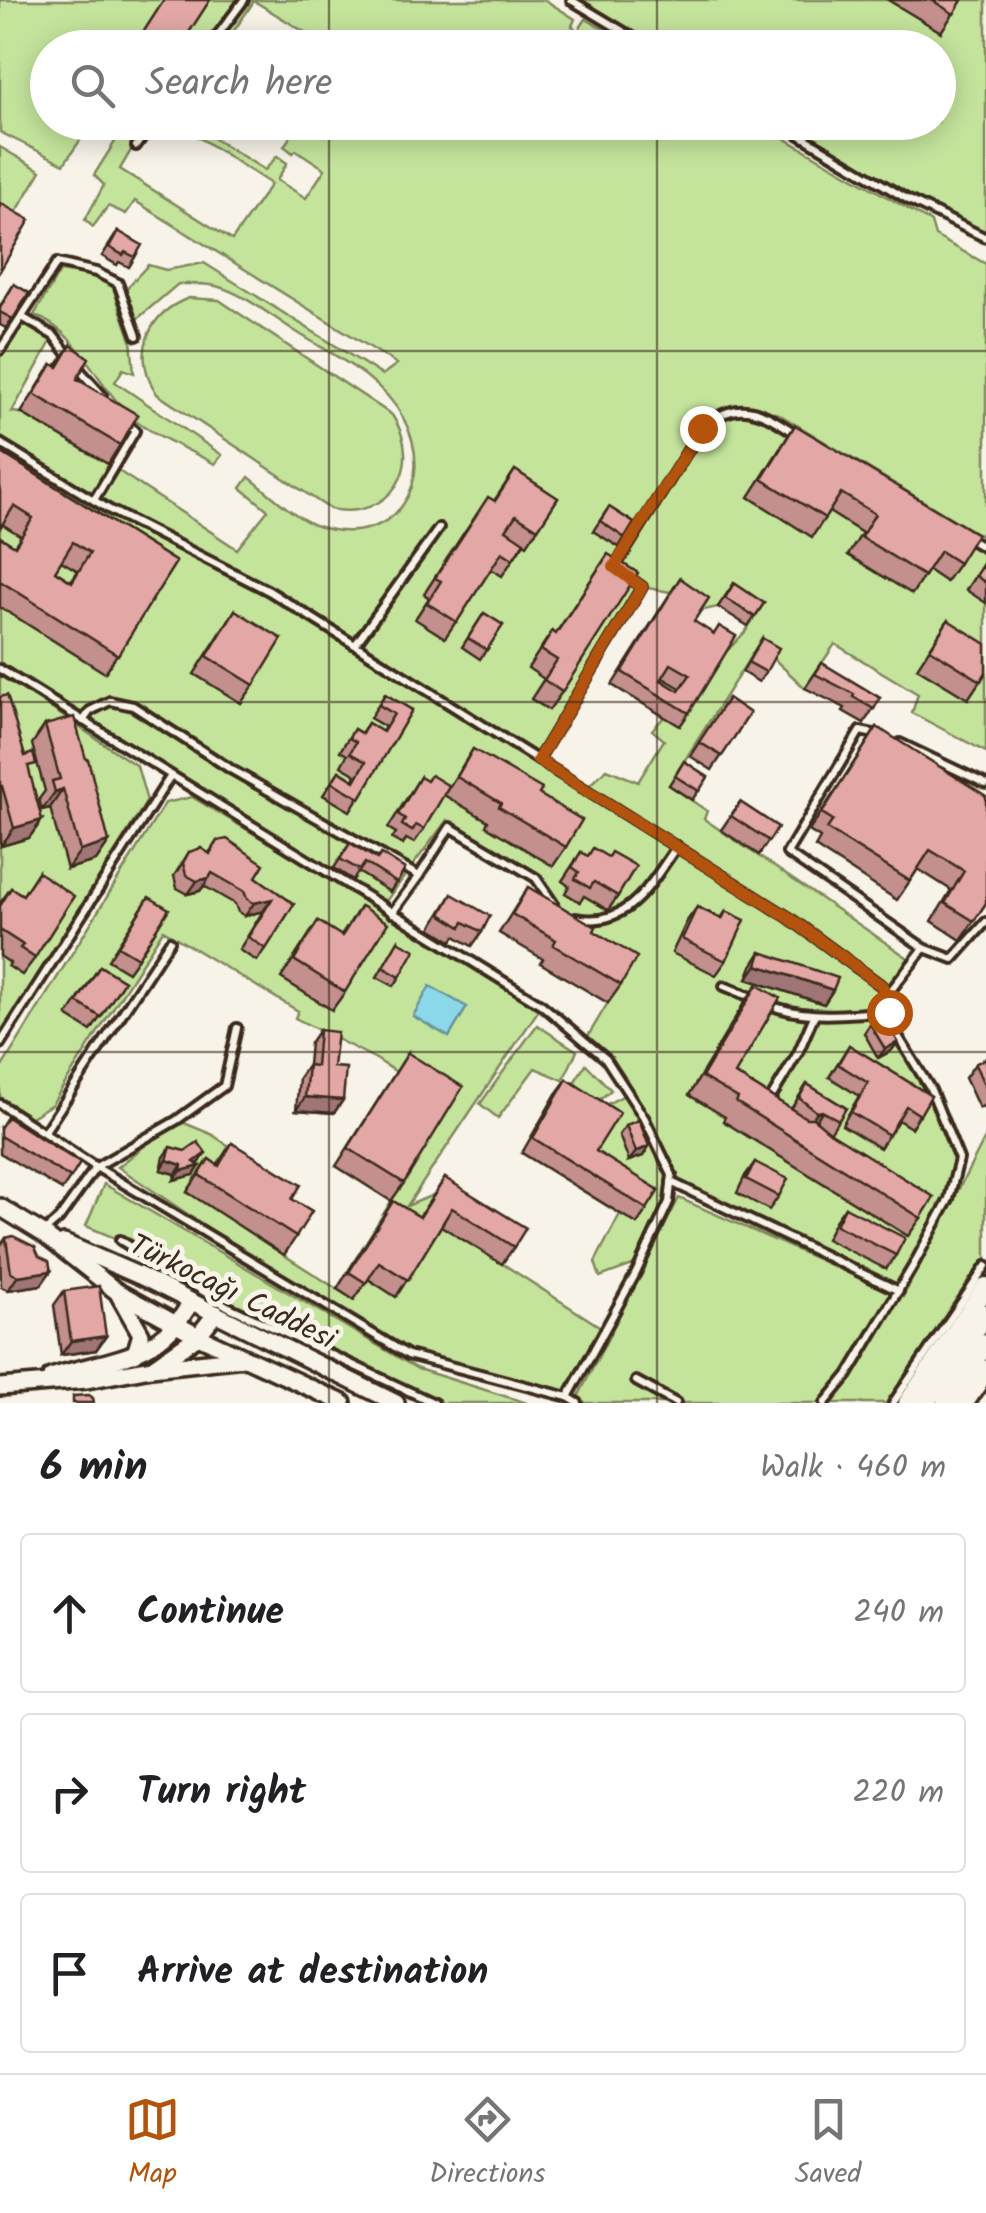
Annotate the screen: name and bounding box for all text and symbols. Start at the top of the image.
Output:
search box [30,30,956,140]
text: Search here [145,55,332,115]
icon: search [65,58,120,113]
route end [680,406,726,452]
route start [867,990,913,1036]
street label: Türkocağı Caddesi [120,1222,345,1365]
text: 6 min [40,1435,148,1502]
text: Walk · 460 m [760,1443,946,1494]
text: Continue [137,1583,284,1643]
icon: ahead [42,1586,97,1641]
text: 240 m [853,1588,944,1639]
text: Turn right [137,1763,306,1823]
icon: right [42,1766,97,1821]
text: 220 m [853,1768,944,1819]
text: Arrive at destination [137,1943,488,2003]
icon: arrive [42,1946,97,2001]
tab: Map [125,2092,180,2197]
tab: Directions [429,2092,545,2197]
tab: Saved [795,2092,861,2197]

